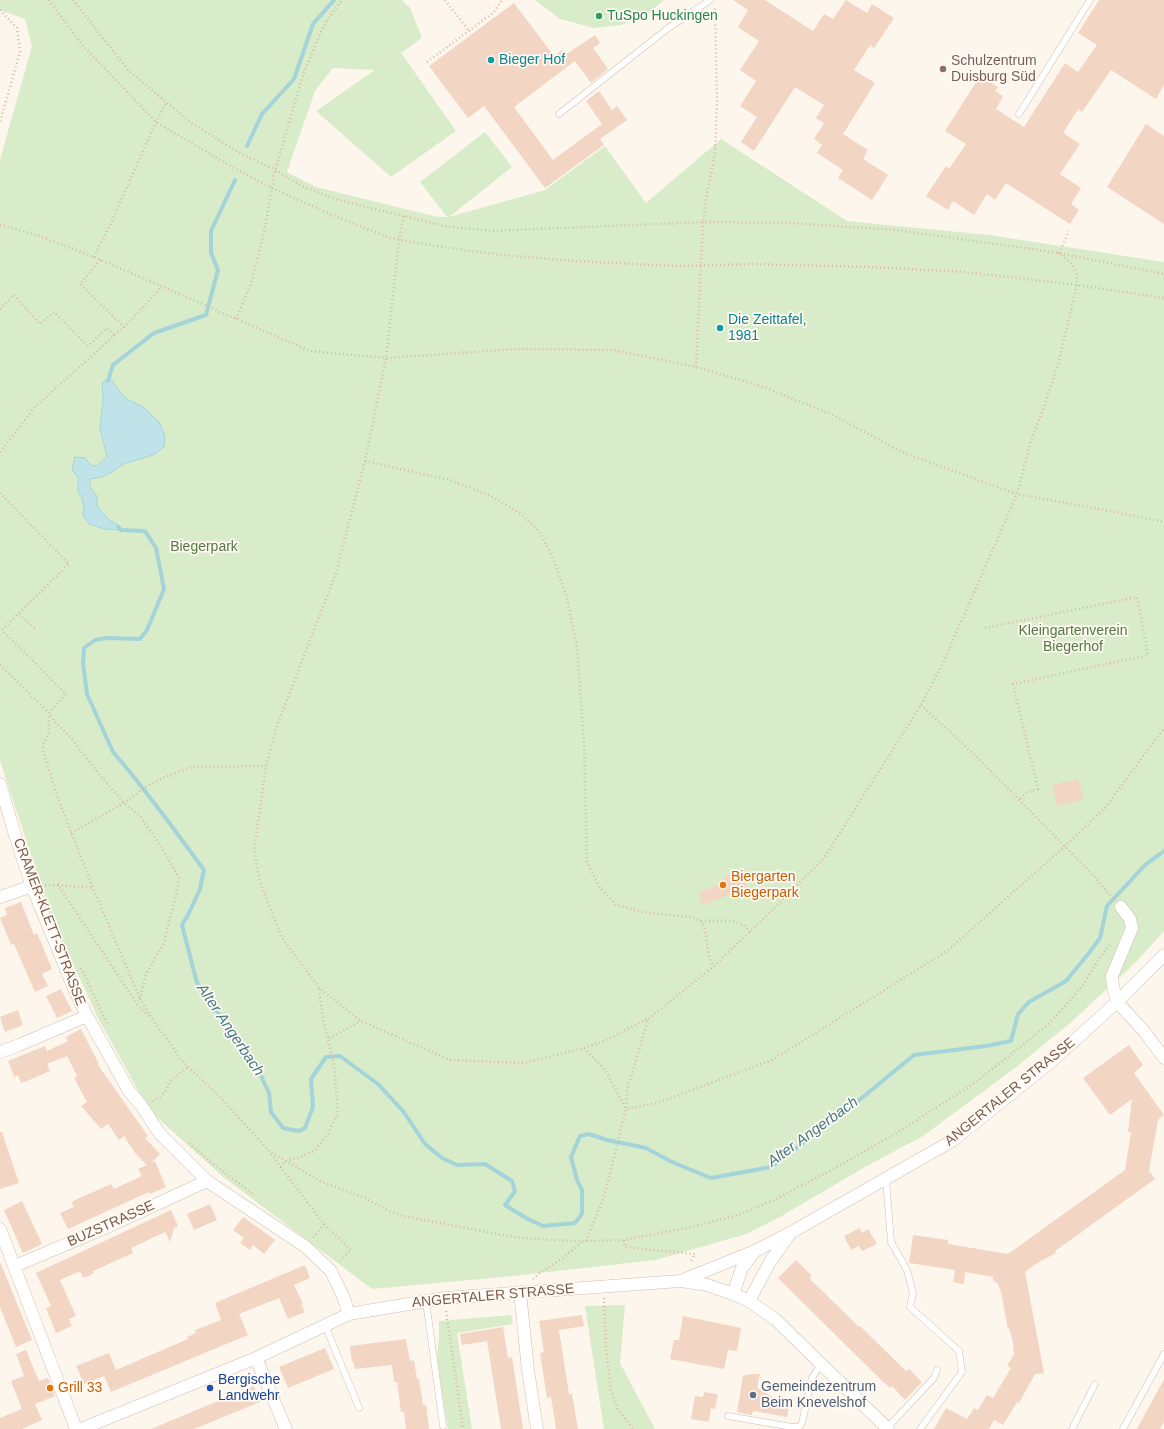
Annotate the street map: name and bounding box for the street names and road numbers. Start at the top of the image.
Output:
street label: CRAMER-KLETT-STRASSE [9,836,89,1008]
street label: ANGERTALER STRASSE [941,1034,1079,1150]
street label: BUZSTRASSE [65,1197,157,1251]
street label: ANGERTALER STRASSE [411,1281,575,1311]

